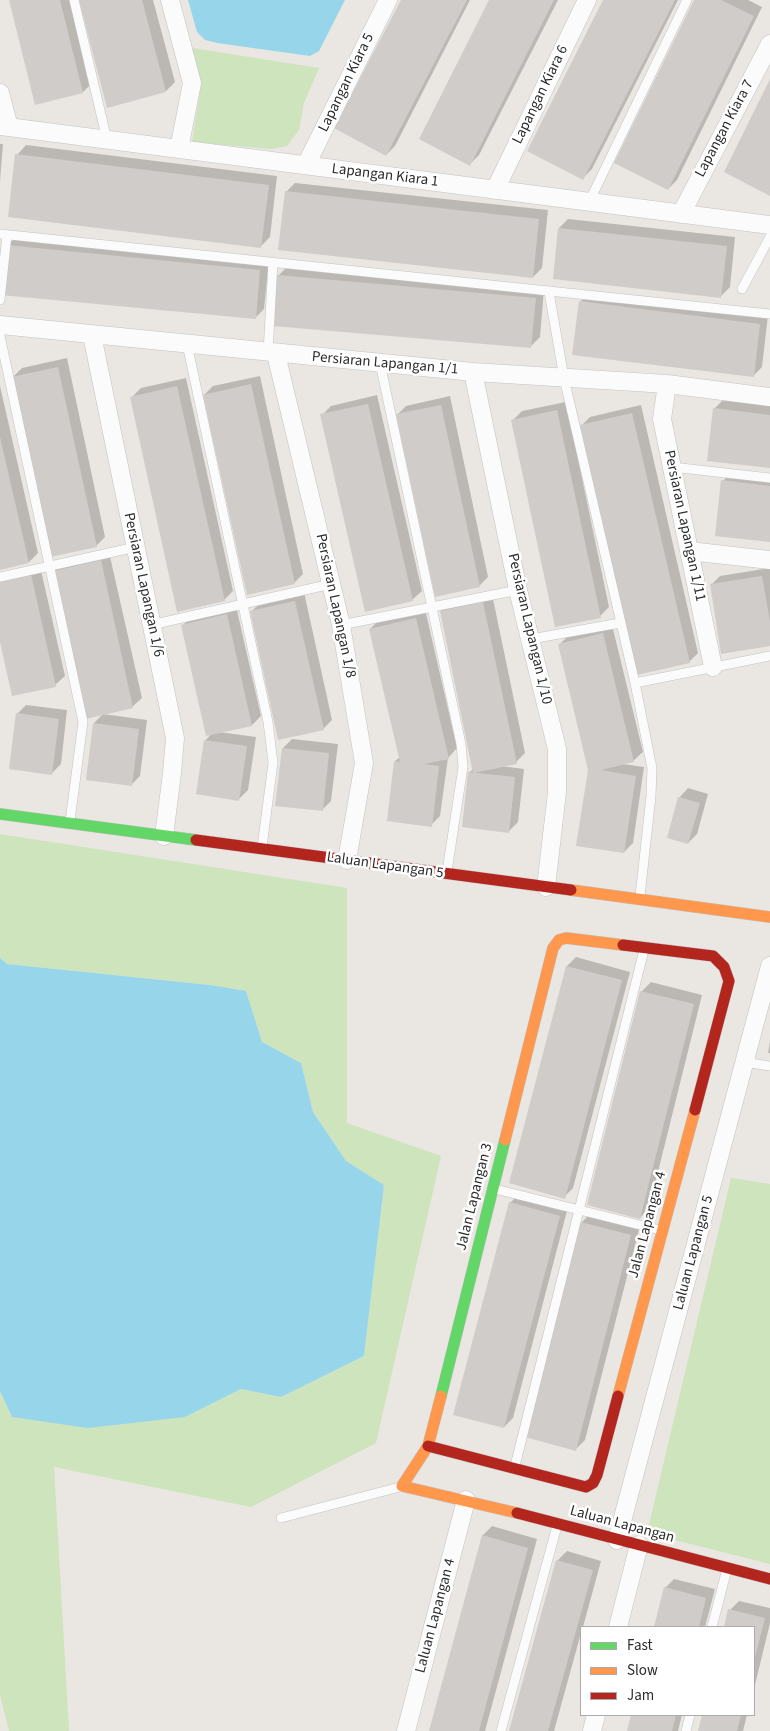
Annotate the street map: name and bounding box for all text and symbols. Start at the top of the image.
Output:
street label: Lapangan Kiara 5 [315,31,379,135]
street label: Lapangan Kiara 6 [509,43,573,147]
street label: Lapangan Kiara 7 [692,77,758,181]
street label: Lapangan Kiara 1 [330,161,440,191]
street label: Persiaran Lapangan 1/1 [311,349,459,379]
street label: Persiaran Lapangan 1/11 [659,449,709,603]
street label: Persiaran Lapangan 1/6 [119,511,167,659]
street label: Persiaran Lapangan 1/8 [311,532,359,680]
street label: Persiaran Lapangan 1/10 [503,552,555,706]
street label: Laluan Lapangan 5 [325,849,445,883]
street label: Jalan Lapangan 3 [453,1142,497,1252]
street label: Jalan Lapangan 4 [625,1170,671,1280]
street label: Laluan Lapangan 5 [670,1194,718,1312]
street label: Laluan Lapangan [568,1502,676,1548]
street label: Laluan Lapangan 4 [412,1557,460,1675]
legend [580,1626,755,1716]
text: Fast [627,1635,653,1656]
text: Slow [627,1660,658,1681]
text: Jam [627,1685,654,1706]

